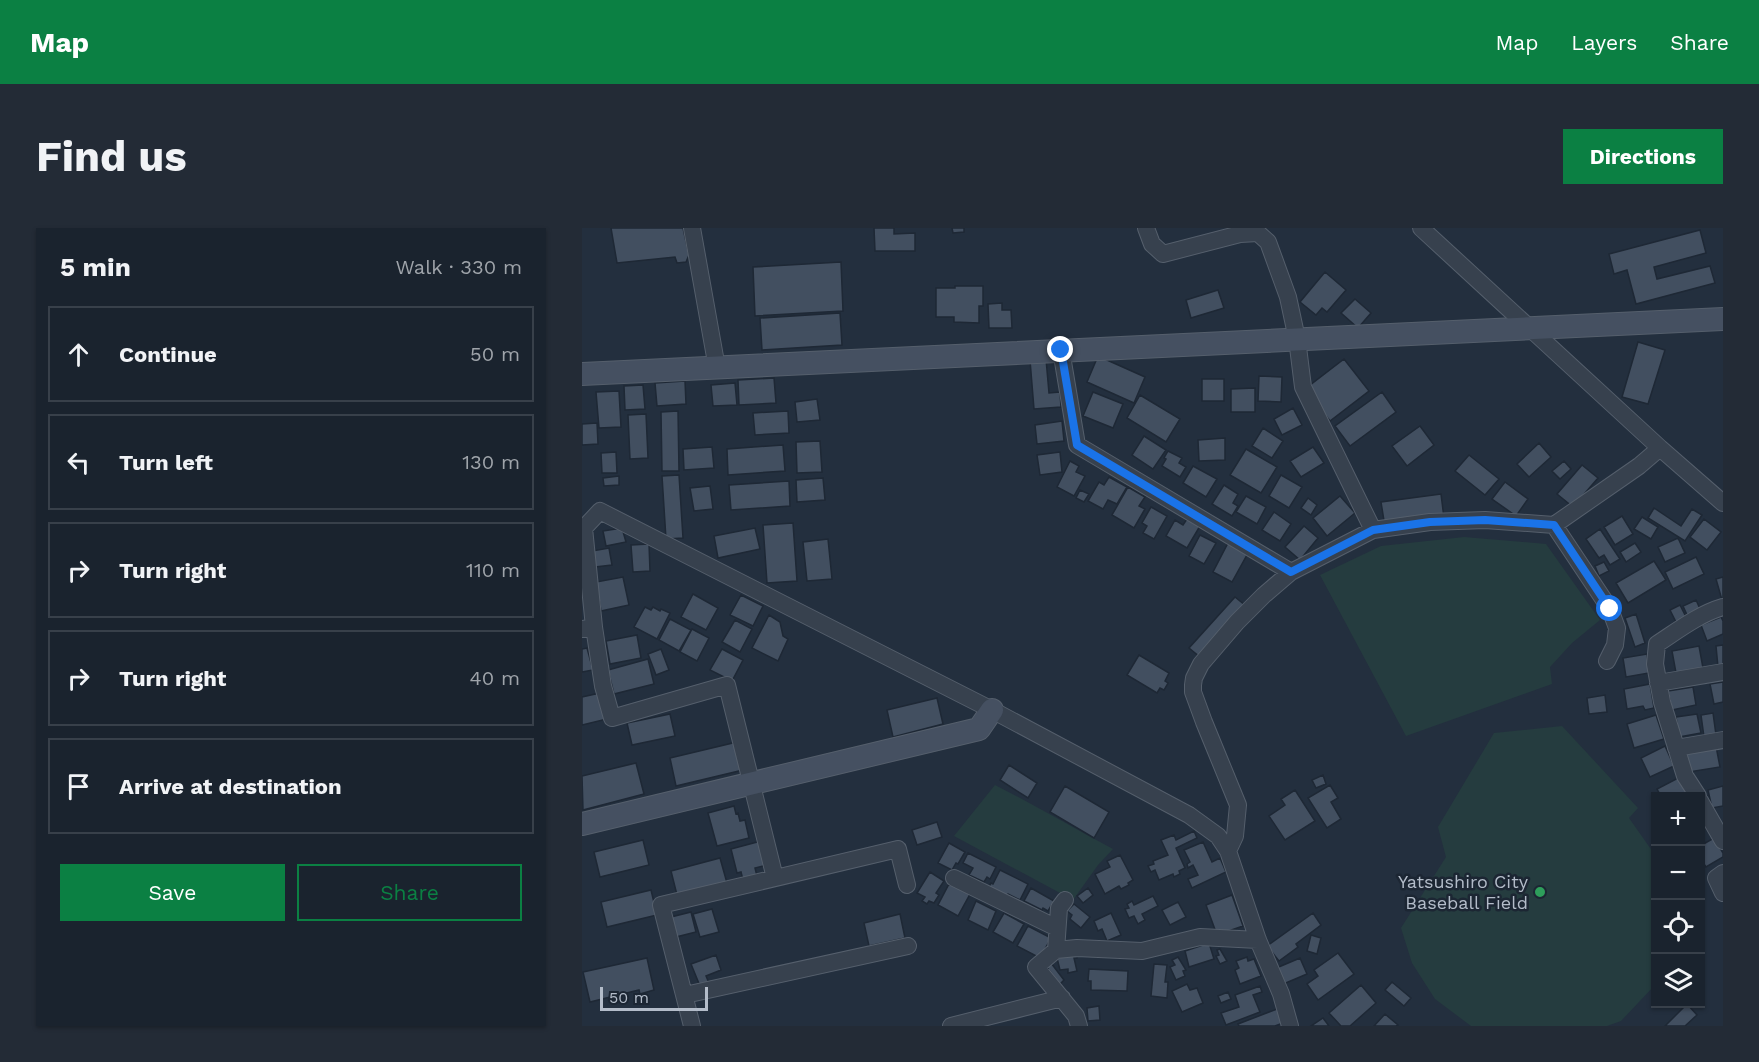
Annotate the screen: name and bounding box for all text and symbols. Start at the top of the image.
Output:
text: Map [30,26,89,59]
text: Map [1495,30,1538,55]
text: Layers [1571,30,1637,55]
text: Share [1670,30,1729,55]
button: Directions [1563,129,1723,184]
text: Find us [36,132,187,181]
text: 5 min [60,252,131,282]
text: Walk · 330 m [395,255,522,279]
route end [1047,336,1073,362]
icon: ahead [62,338,95,371]
text: Continue [119,342,217,367]
text: 50 m [470,342,520,366]
icon: left [62,446,95,479]
text: Turn left [119,450,213,475]
text: 130 m [462,450,520,474]
icon: right [62,554,95,587]
text: Turn right [119,558,226,583]
text: 110 m [466,558,520,582]
route start [1596,595,1622,621]
icon: right [62,662,95,695]
text: Turn right [119,666,226,691]
text: 40 m [469,666,520,690]
icon: arrive [62,770,95,803]
text: Arrive at destination [119,774,342,799]
map controls [1651,792,1705,1008]
button: + [1651,792,1705,846]
button: − [1651,846,1705,900]
button: Save [60,864,285,921]
button: Share [297,864,522,921]
place label: Yatsushiro City Baseball Field [1398,871,1529,913]
marker: Yatsushiro City Baseball Field [1533,885,1547,899]
button: locate [1651,900,1705,954]
button: layers [1651,954,1705,1008]
scale bar [600,984,708,1012]
text: 50 m [609,988,649,1007]

